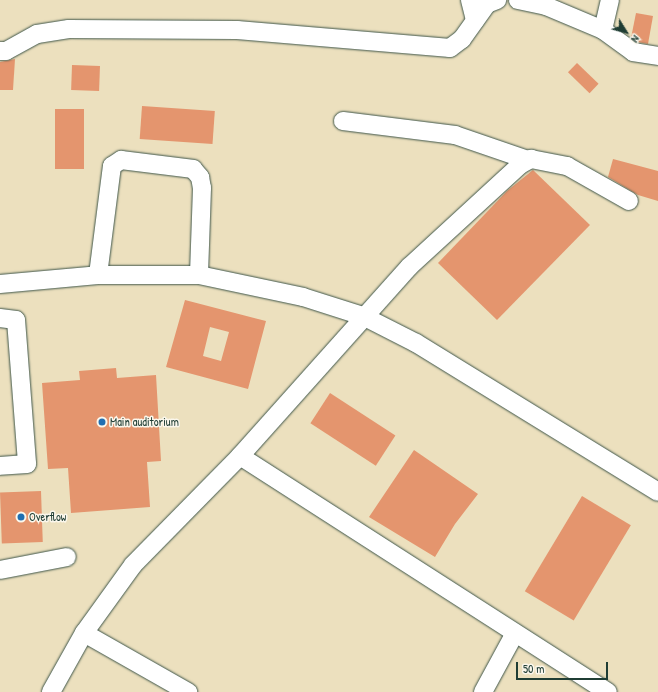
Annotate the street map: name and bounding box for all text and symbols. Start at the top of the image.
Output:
north arrow [606,12,646,52]
text: N [628,33,643,46]
place label: Main auditorium [110,415,179,429]
marker: Main auditorium [97,417,107,427]
place label: Overflow [29,510,66,524]
marker: Overflow [16,512,26,522]
scale bar [518,654,610,680]
text: 50 m [523,660,544,677]

